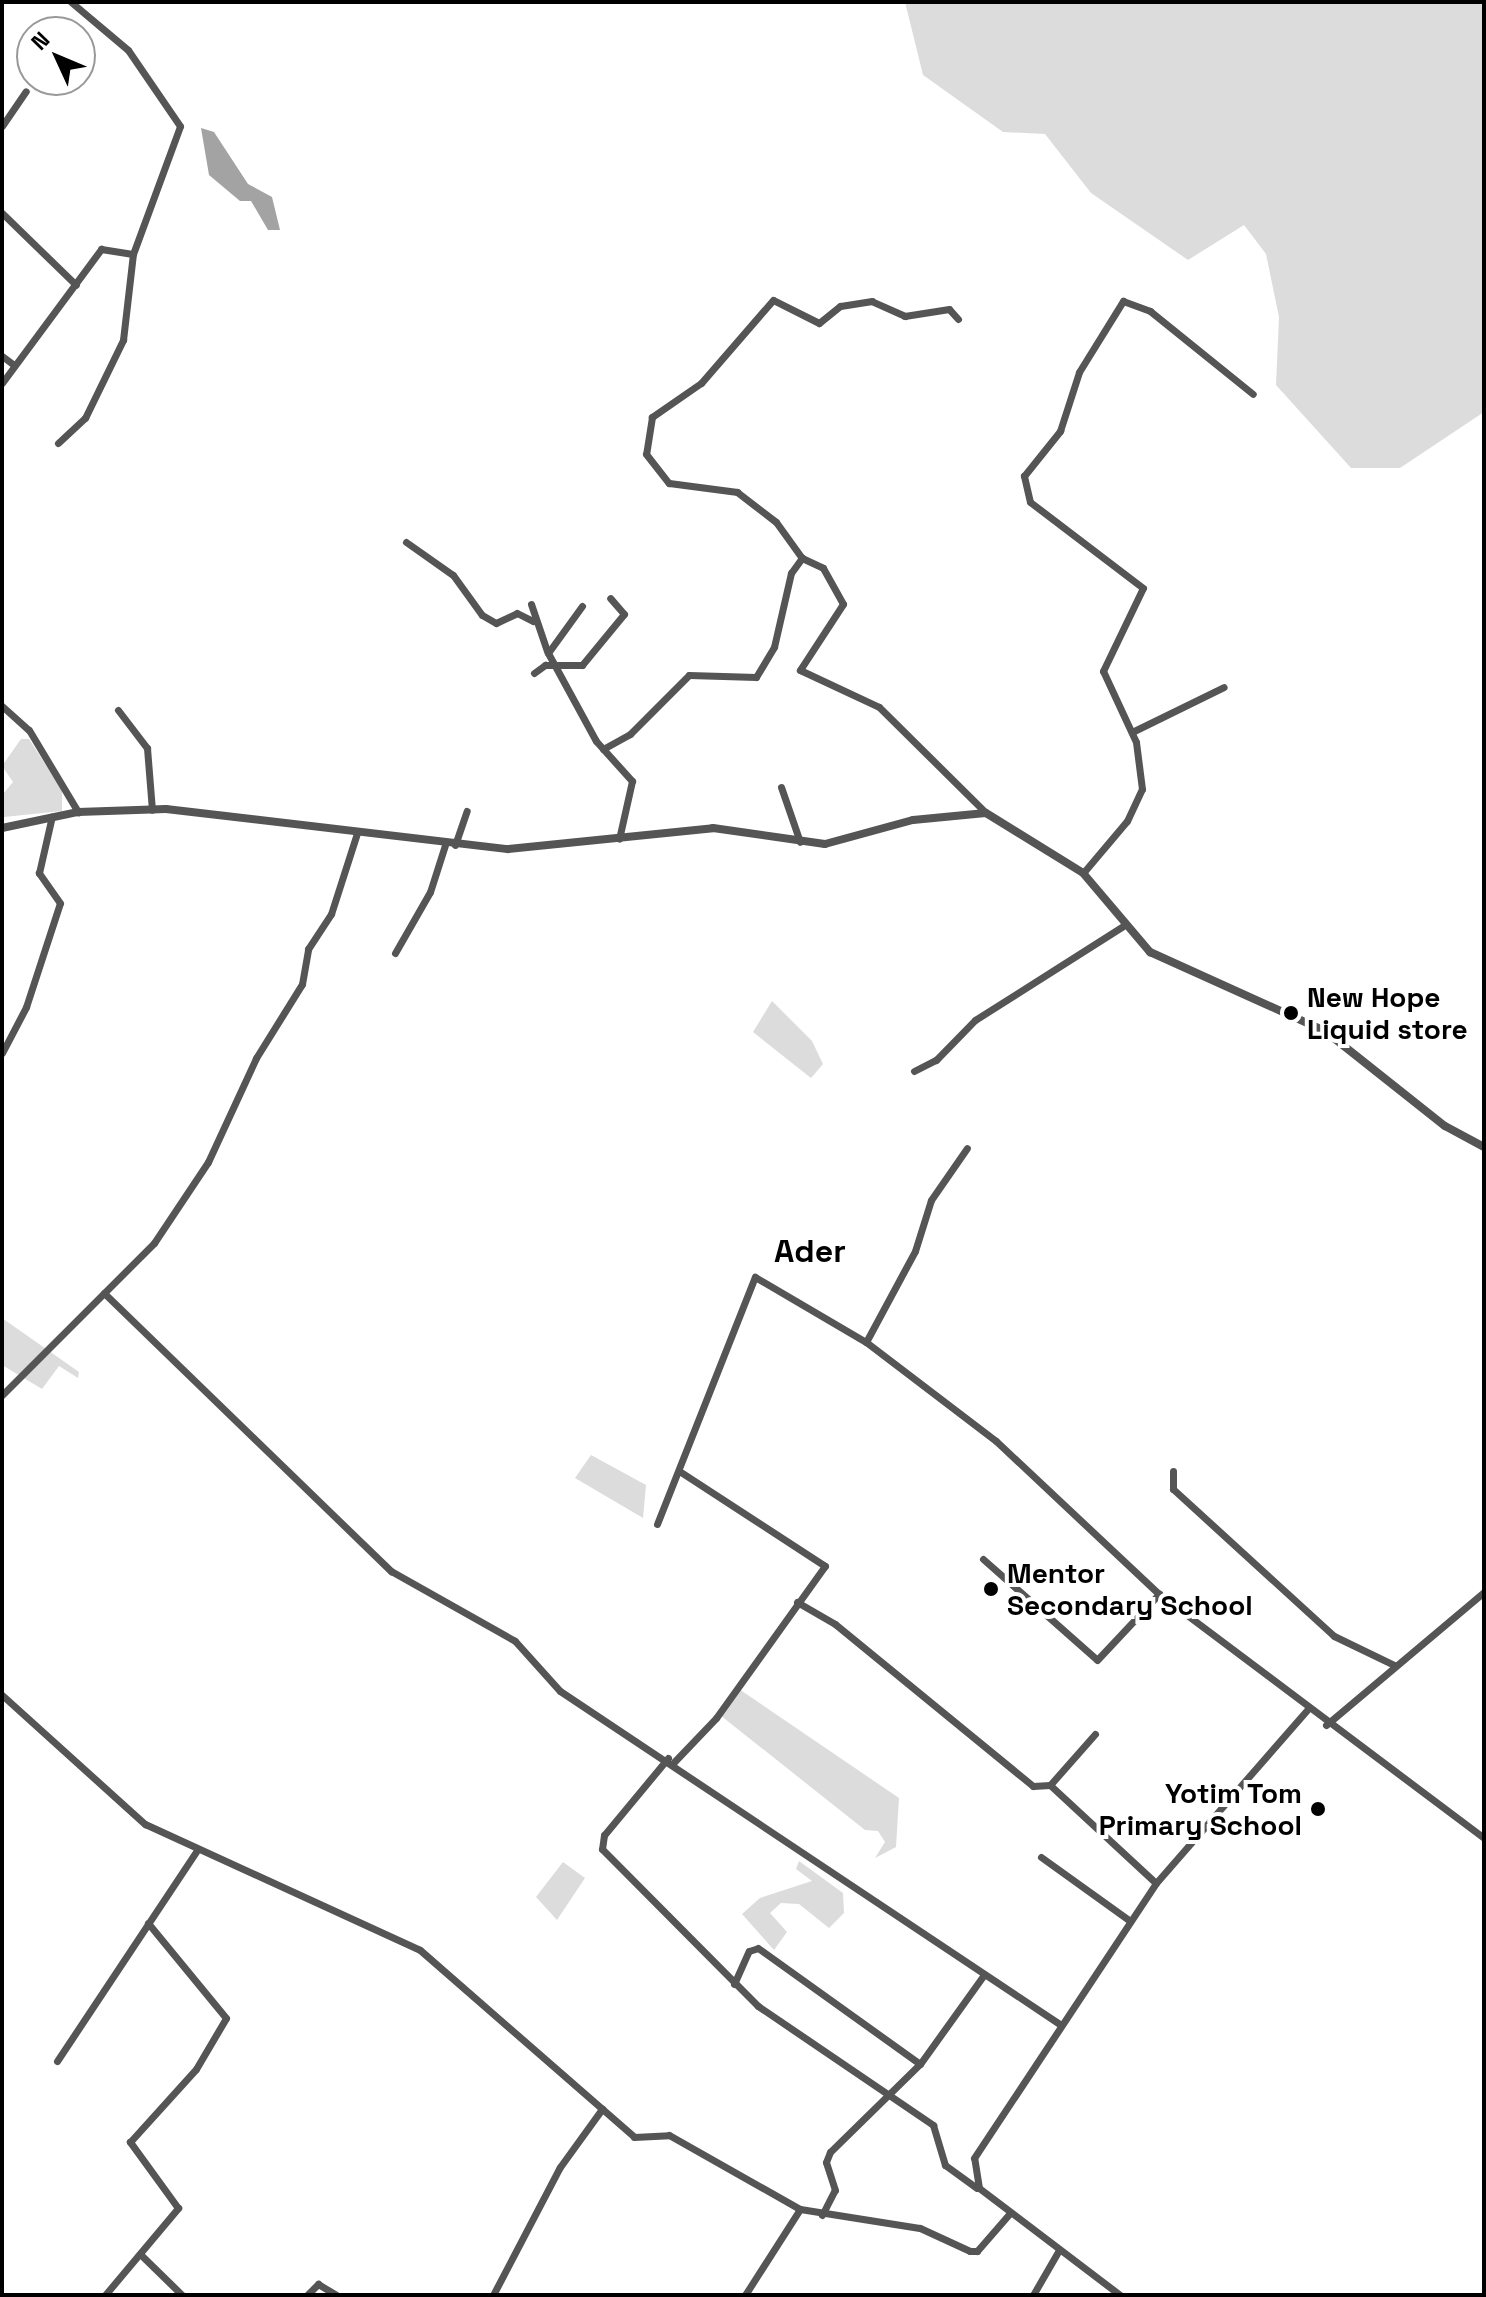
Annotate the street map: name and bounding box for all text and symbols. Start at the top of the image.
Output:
north arrow [16,16,96,96]
text: N [25,26,55,56]
place label: New Hope Liquid store [1307,980,1468,1046]
marker: New Hope Liquid store [1282,1004,1300,1022]
district label: Ader [774,1232,846,1270]
place label: Mentor Secondary School [1007,1556,1253,1622]
marker: Mentor Secondary School [982,1580,1000,1598]
place label: Yotim Tom Primary School [1099,1776,1302,1842]
marker: Yotim Tom Primary School [1309,1800,1327,1818]

